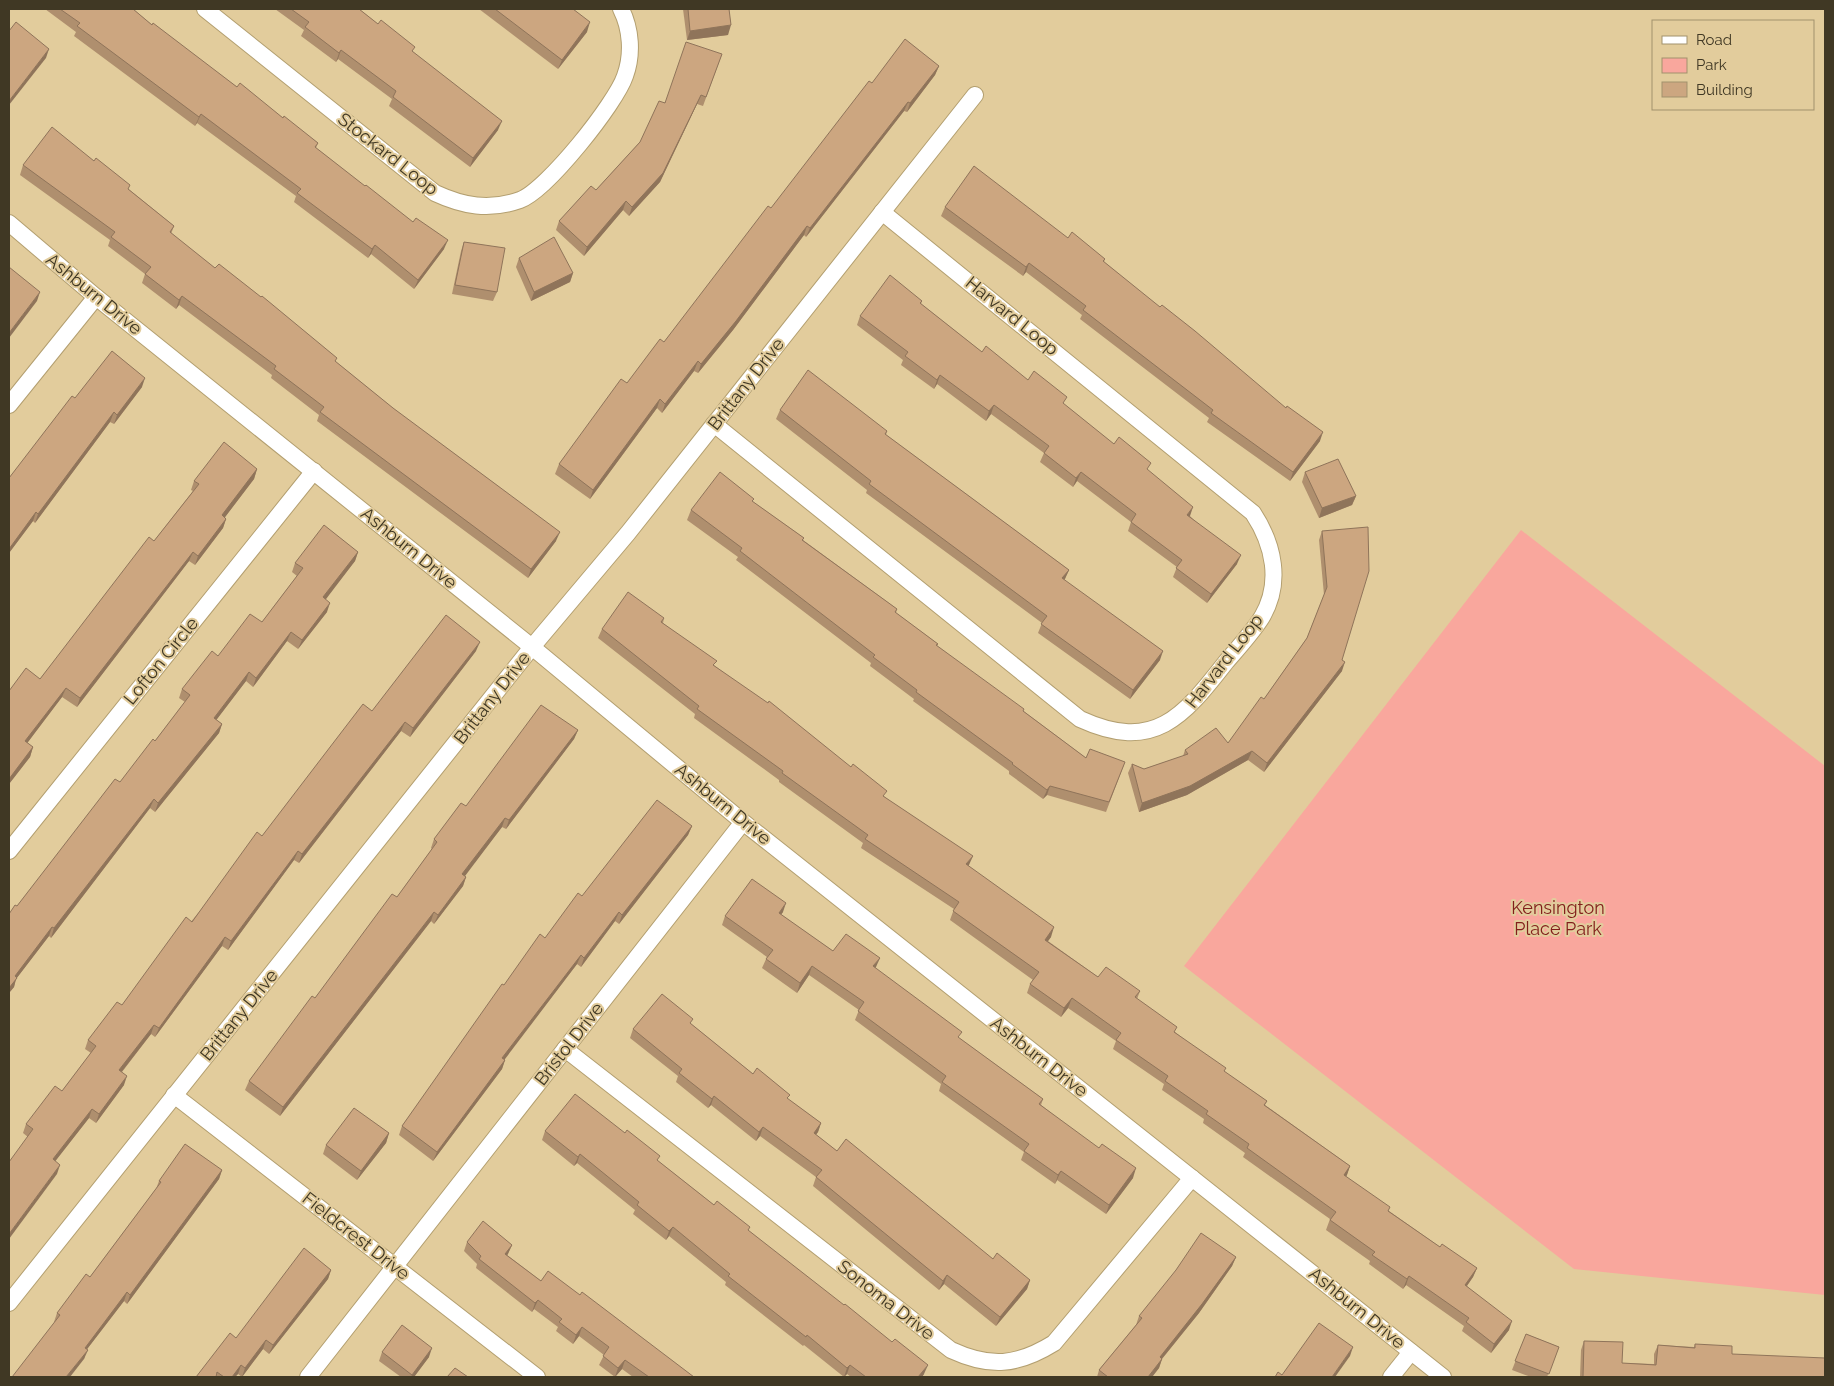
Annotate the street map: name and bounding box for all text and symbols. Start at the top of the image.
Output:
legend [1652,20,1814,110]
text: Road [1696,31,1732,49]
text: Park [1696,56,1727,74]
text: Building [1696,81,1753,99]
street label: Stockard Loop [334,108,443,199]
street label: Ashburn Drive [42,249,147,339]
street label: Harvard Loop [962,272,1063,359]
street label: Brittany Drive [703,333,788,434]
street label: Ashburn Drive [357,503,462,593]
street label: Harvard Loop [1180,610,1267,712]
street label: Lofton Circle [119,613,202,709]
street label: Brittany Drive [449,647,534,748]
street label: Ashburn Drive [671,759,776,849]
park label: Kensington Place Park [1511,897,1605,939]
street label: Brittany Drive [195,965,282,1065]
street label: Bristol Drive [530,998,608,1089]
street label: Ashburn Drive [987,1012,1092,1101]
street label: Fieldcrest Drive [299,1187,414,1284]
street label: Sonoma Drive [834,1255,939,1344]
street label: Ashburn Drive [1305,1263,1410,1353]

